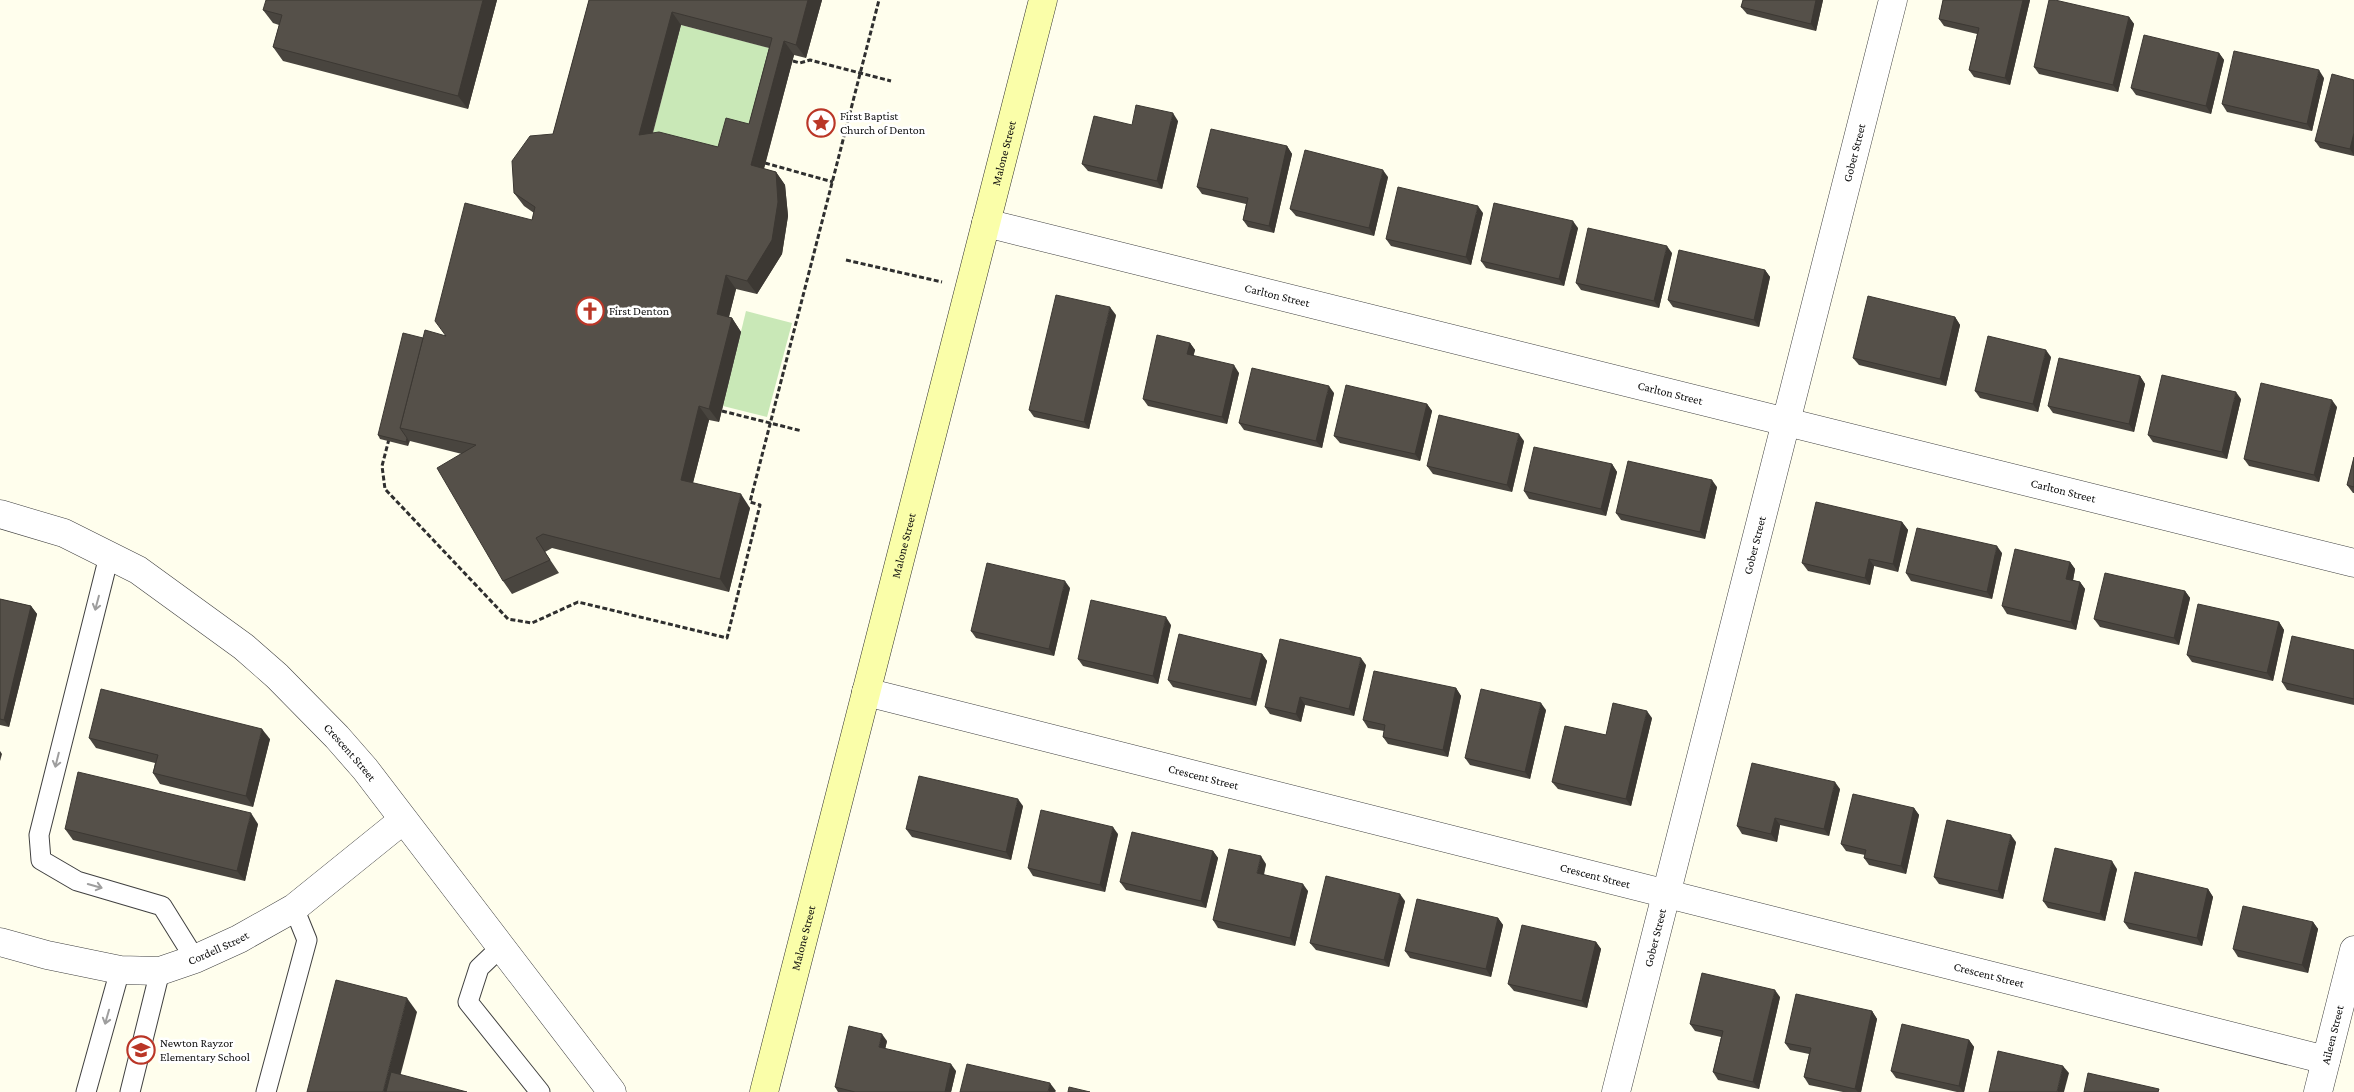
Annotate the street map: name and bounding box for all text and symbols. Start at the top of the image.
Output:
place icon: First Baptist Church of Denton [806,108,836,138]
place label: First Baptist Church of Denton [840,109,926,137]
street label: Malone Street [989,118,1019,187]
street label: Gober Street [1840,121,1869,183]
street label: Carlton Street [1243,281,1312,310]
church icon: First Denton [575,296,605,326]
place label: First Denton [609,304,670,318]
street label: Carlton Street [1636,378,1705,408]
street label: Carlton Street [2029,476,2098,506]
street label: Malone Street [889,510,919,580]
street label: Gober Street [1741,514,1769,576]
one-way arrow [92,594,101,610]
street label: Crescent Street [321,721,379,785]
one-way arrow [52,752,61,768]
street label: Crescent Street [1167,761,1241,793]
street label: Crescent Street [1558,860,1633,892]
one-way arrow [87,882,103,892]
street label: Malone Street [788,903,819,972]
street label: Gober Street [1641,906,1669,969]
street label: Cordell Street [186,927,252,968]
street label: Crescent Street [1952,959,2027,991]
street label: Aileen Street [2318,1003,2347,1066]
one-way arrow [102,1009,111,1025]
school or university icon: Newton Rayzor Elementary School [126,1035,156,1065]
place label: Newton Rayzor Elementary School [160,1036,250,1064]

